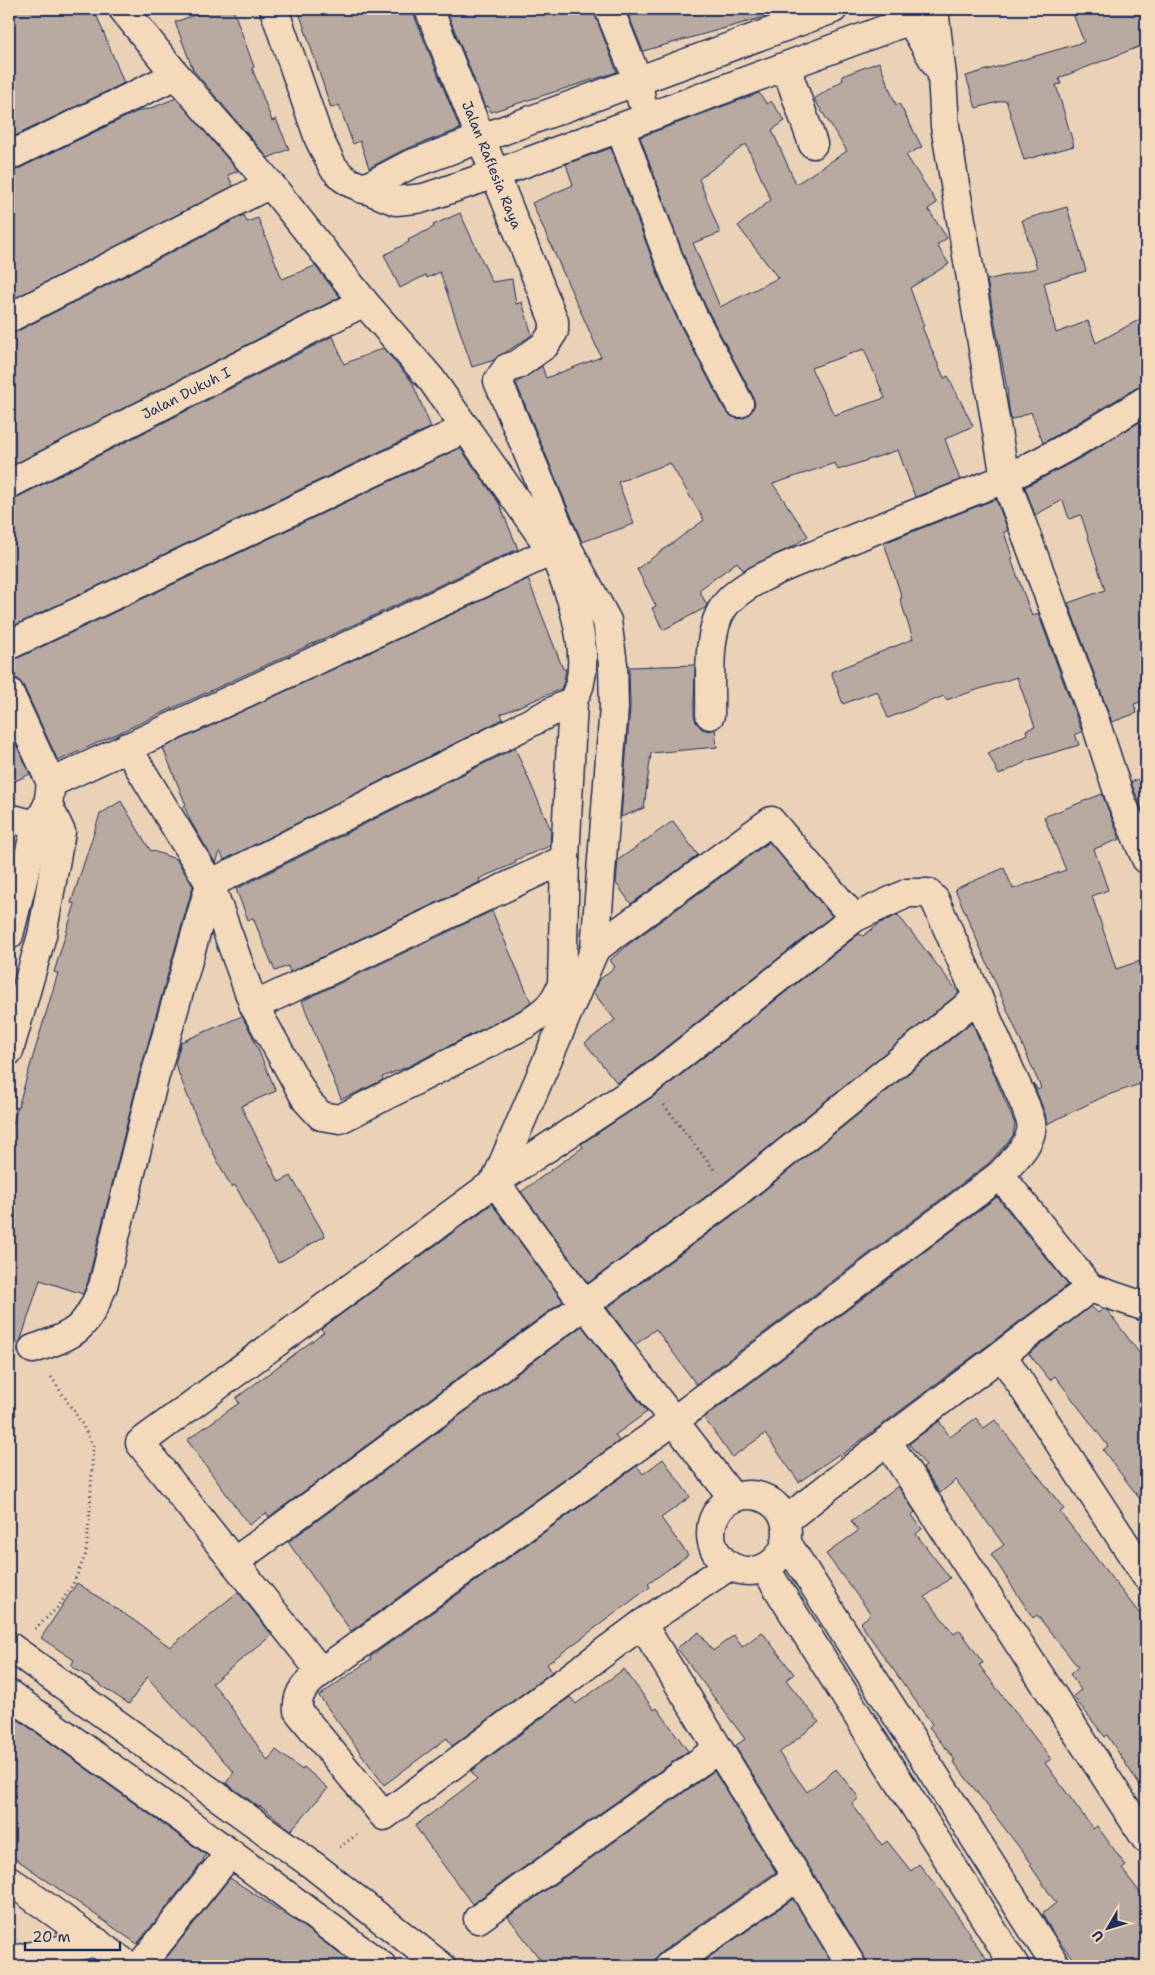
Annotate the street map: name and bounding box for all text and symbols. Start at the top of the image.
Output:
street label: Jalan Raflesia Raya [458,98,526,232]
street label: Jalan Dukuh I [139,363,234,423]
north arrow [1082,1902,1132,1952]
scale bar [25,1920,120,1952]
text: 20 m [32,1927,71,1947]
text: U [1088,1927,1108,1945]

